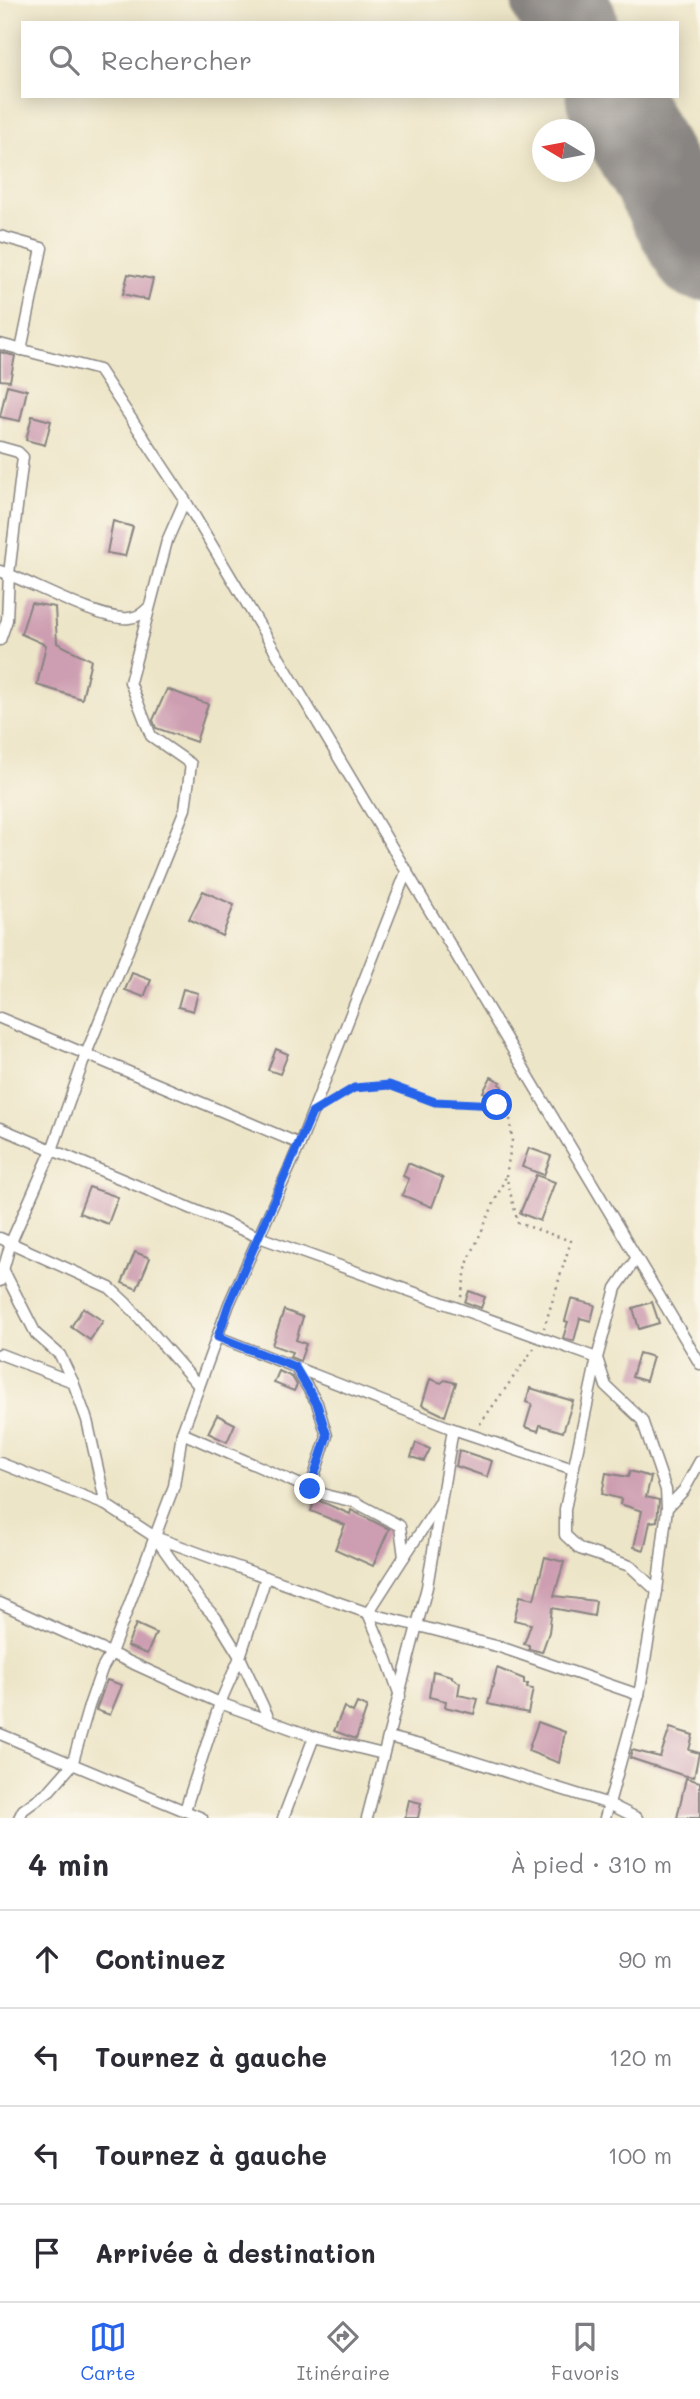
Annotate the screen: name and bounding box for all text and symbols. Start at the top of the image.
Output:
search box [21,21,679,98]
icon: search [45,41,83,79]
text: Rechercher [101,43,252,77]
north arrow [532,119,595,182]
route start [481,1089,512,1120]
route end [294,1473,325,1504]
text: 4 min [28,1844,109,1884]
text: À pied · 310 m [510,1849,672,1879]
icon: ahead [28,1940,66,1978]
text: Continuez [95,1942,225,1976]
text: 90 m [619,1944,672,1974]
icon: left [28,2038,66,2076]
text: Tournez à gauche [95,2040,327,2074]
text: 120 m [609,2042,672,2072]
icon: left [28,2136,66,2174]
text: Tournez à gauche [95,2138,327,2172]
text: 100 m [608,2140,672,2170]
icon: arrive [28,2234,66,2272]
text: Arrivée à destination [95,2236,375,2270]
tab: Carte [81,2318,136,2385]
tab: Itinéraire [297,2318,390,2385]
tab: Favoris [551,2318,619,2385]

